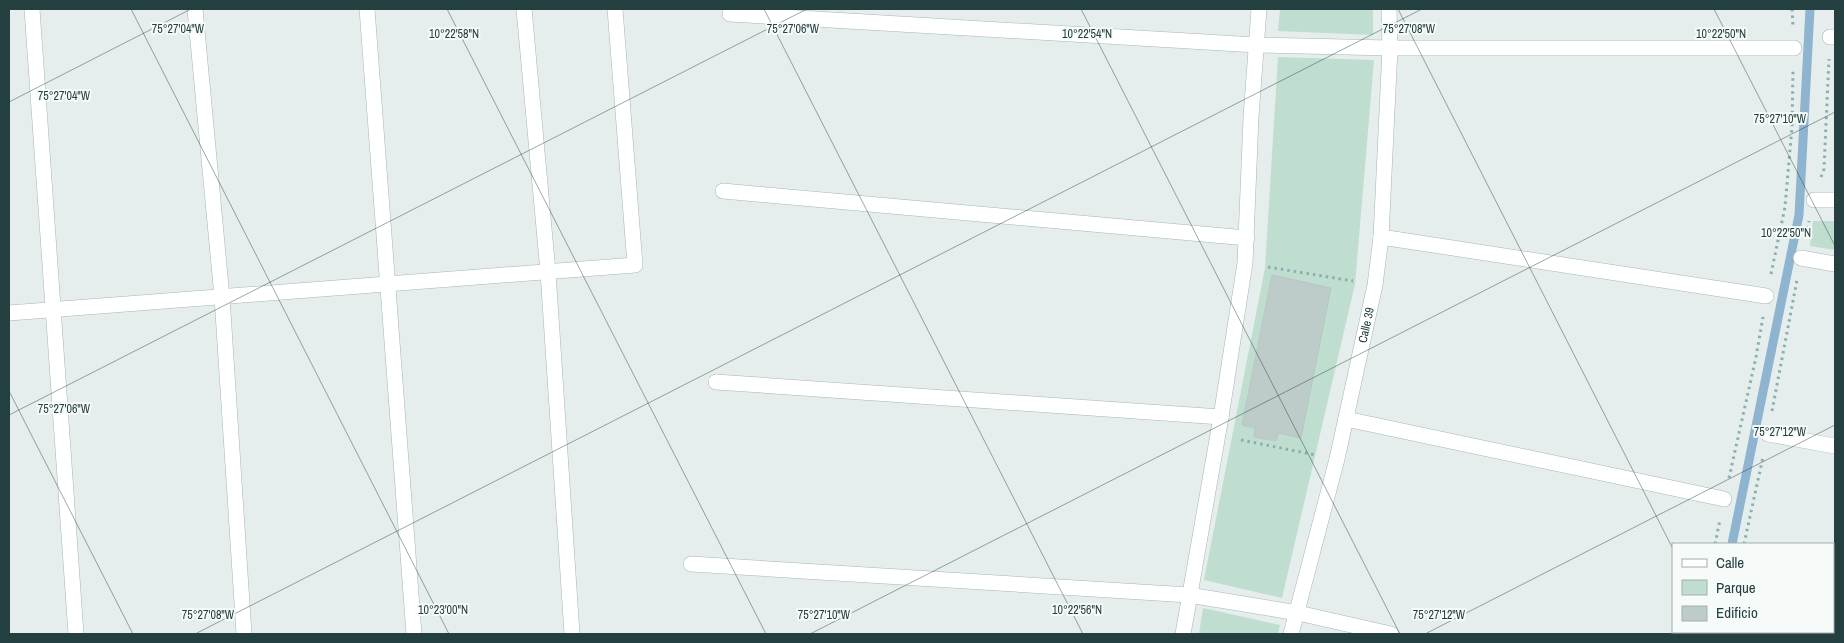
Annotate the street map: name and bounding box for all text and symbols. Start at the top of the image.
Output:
text: 75°27'04"W [152,21,205,37]
text: 75°27'06"W [767,21,820,37]
text: 75°27'08"W [1383,21,1436,37]
text: 10°22'58"N [429,26,479,42]
text: 10°22'54"N [1062,26,1112,42]
text: 10°22'50"N [1696,26,1746,42]
text: 75°27'04"W [38,88,91,104]
text: 75°27'10"W [1754,111,1807,127]
text: 10°22'50"N [1761,225,1811,241]
street label: Calle 39 [1355,306,1378,344]
text: 75°27'06"W [38,401,91,417]
text: 75°27'12"W [1754,424,1807,440]
legend [1672,543,1834,633]
text: Calle [1716,552,1744,573]
text: Parque [1716,577,1756,598]
text: 10°23'00"N [418,602,468,618]
text: 10°22'56"N [1052,602,1102,618]
text: Edificio [1716,602,1758,623]
text: 75°27'08"W [182,607,235,623]
text: 75°27'10"W [798,607,851,623]
text: 75°27'12"W [1413,607,1466,623]

